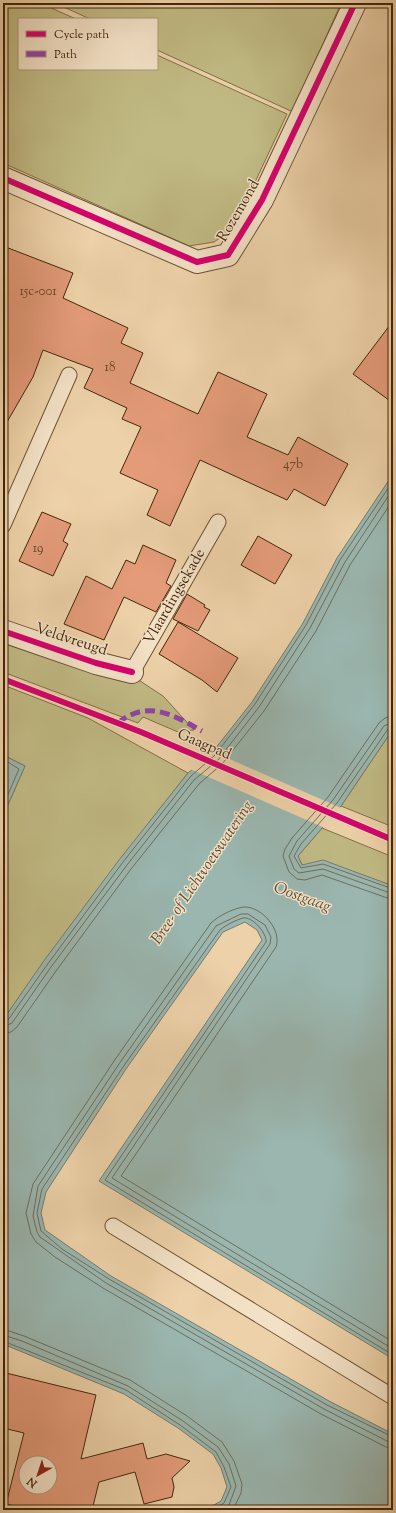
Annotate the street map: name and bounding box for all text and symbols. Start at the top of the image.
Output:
legend [18,18,158,70]
text: Cycle path [54,26,109,44]
text: Path [54,46,77,64]
street label: Rozemond [213,175,266,246]
house number: 15c-001 [19,283,57,301]
house number: 18 [105,359,115,377]
house number: 47b [283,456,303,474]
house number: 19 [33,540,43,558]
street label: Vlaardingsekade [139,545,211,649]
street label: Veldvreugd [32,618,110,662]
street label: Gaagpad [174,724,235,766]
water label: Bree- of Lichtvoetswatering [146,797,260,949]
water label: Oostgaag [270,877,334,919]
north arrow [18,1455,58,1495]
text: N [24,1473,42,1492]

